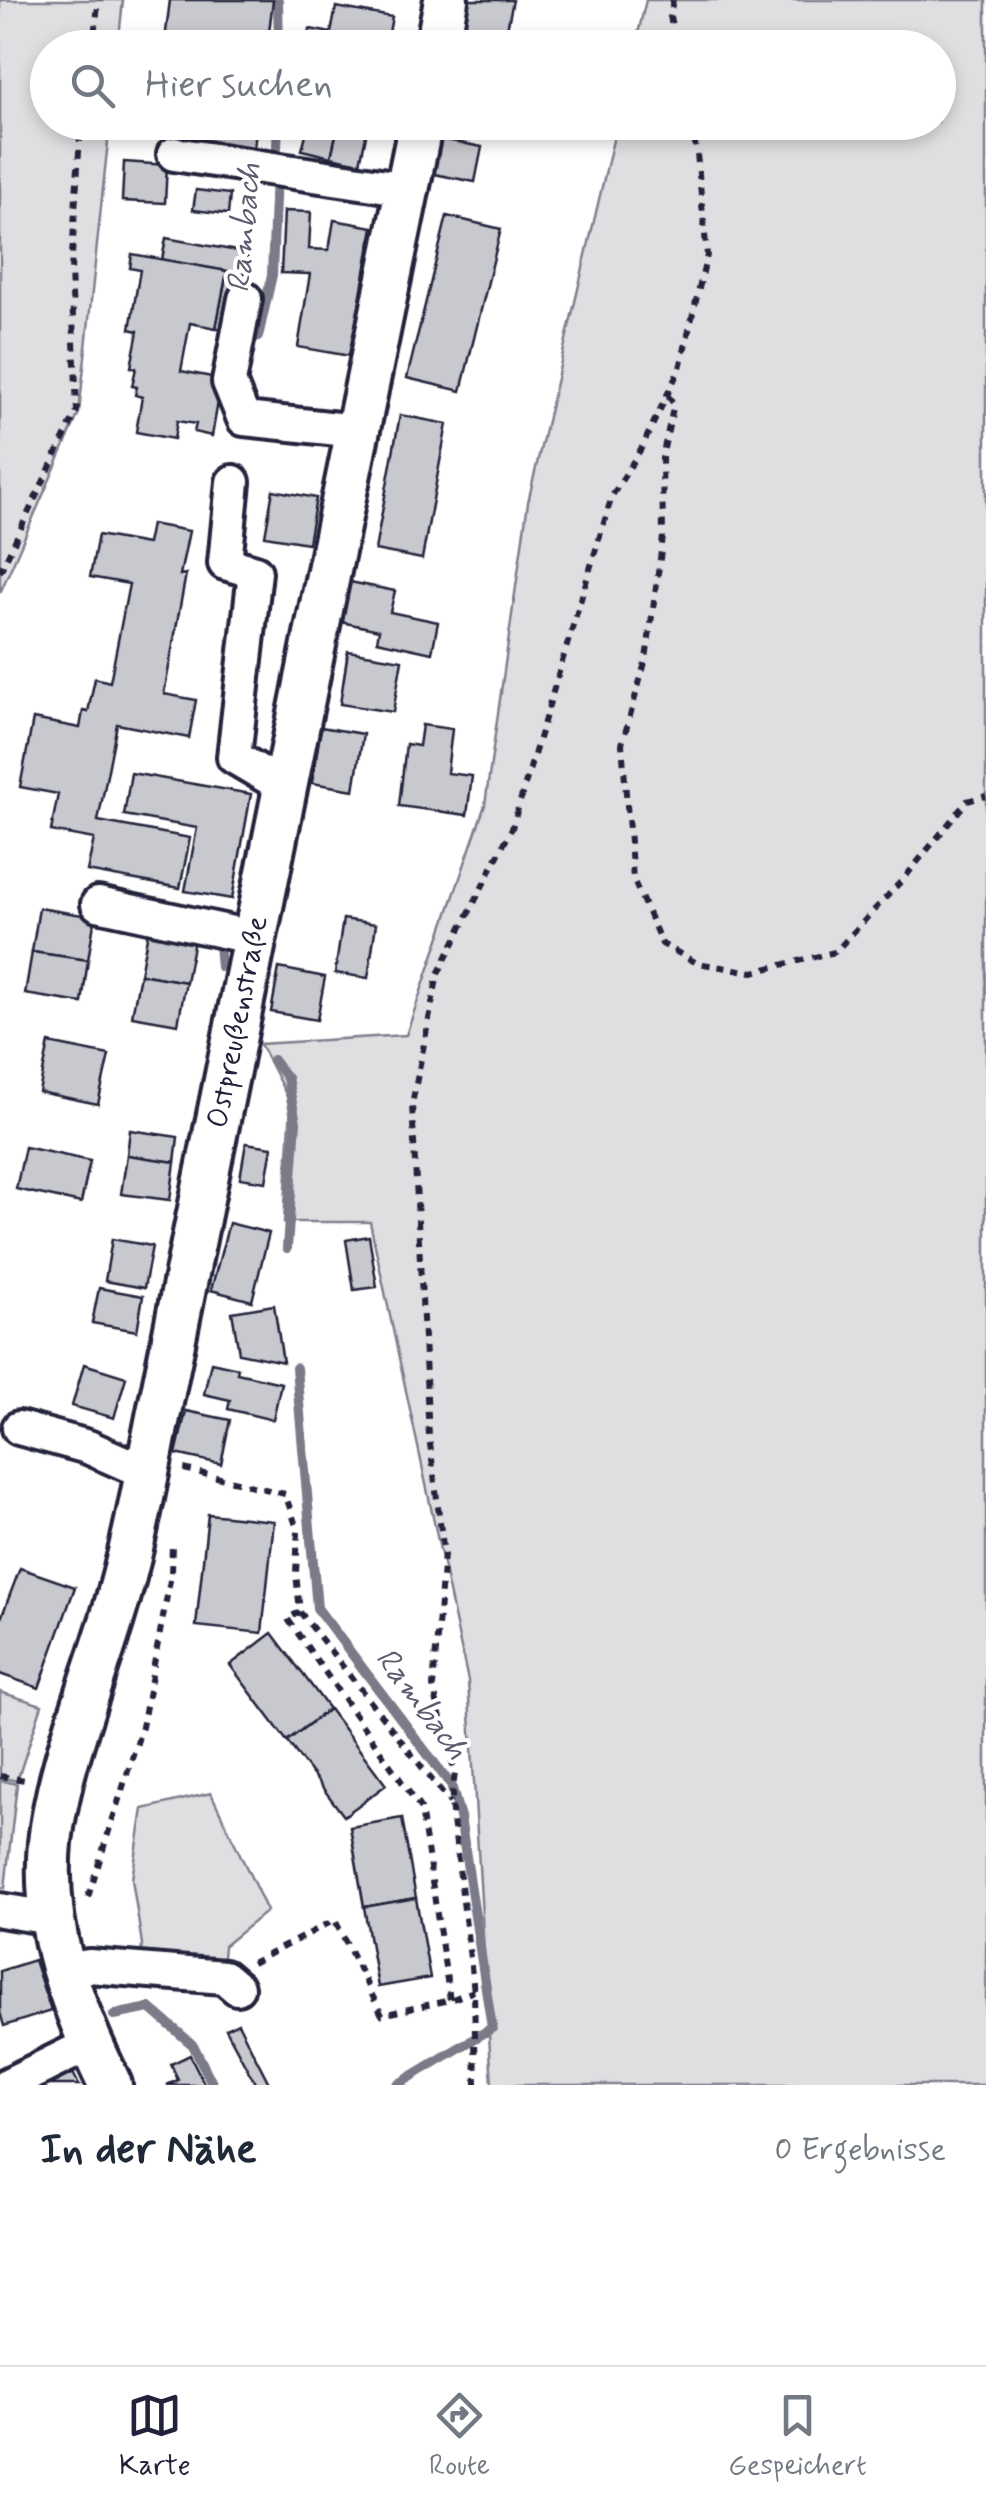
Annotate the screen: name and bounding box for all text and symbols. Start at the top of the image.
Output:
search box [30,30,956,140]
icon: search [65,58,120,113]
text: Hier suchen [145,61,333,110]
water label: Rambach [218,161,272,295]
street label: Ostpreußenstraße [198,913,278,1131]
water label: Rambach [365,1639,477,1769]
text: In der Nähe [40,2123,257,2178]
text: 0 Ergebnisse [775,2129,946,2171]
tab: Karte [119,2388,191,2485]
tab: Route [429,2388,490,2485]
tab: Gespeichert [728,2388,867,2485]

